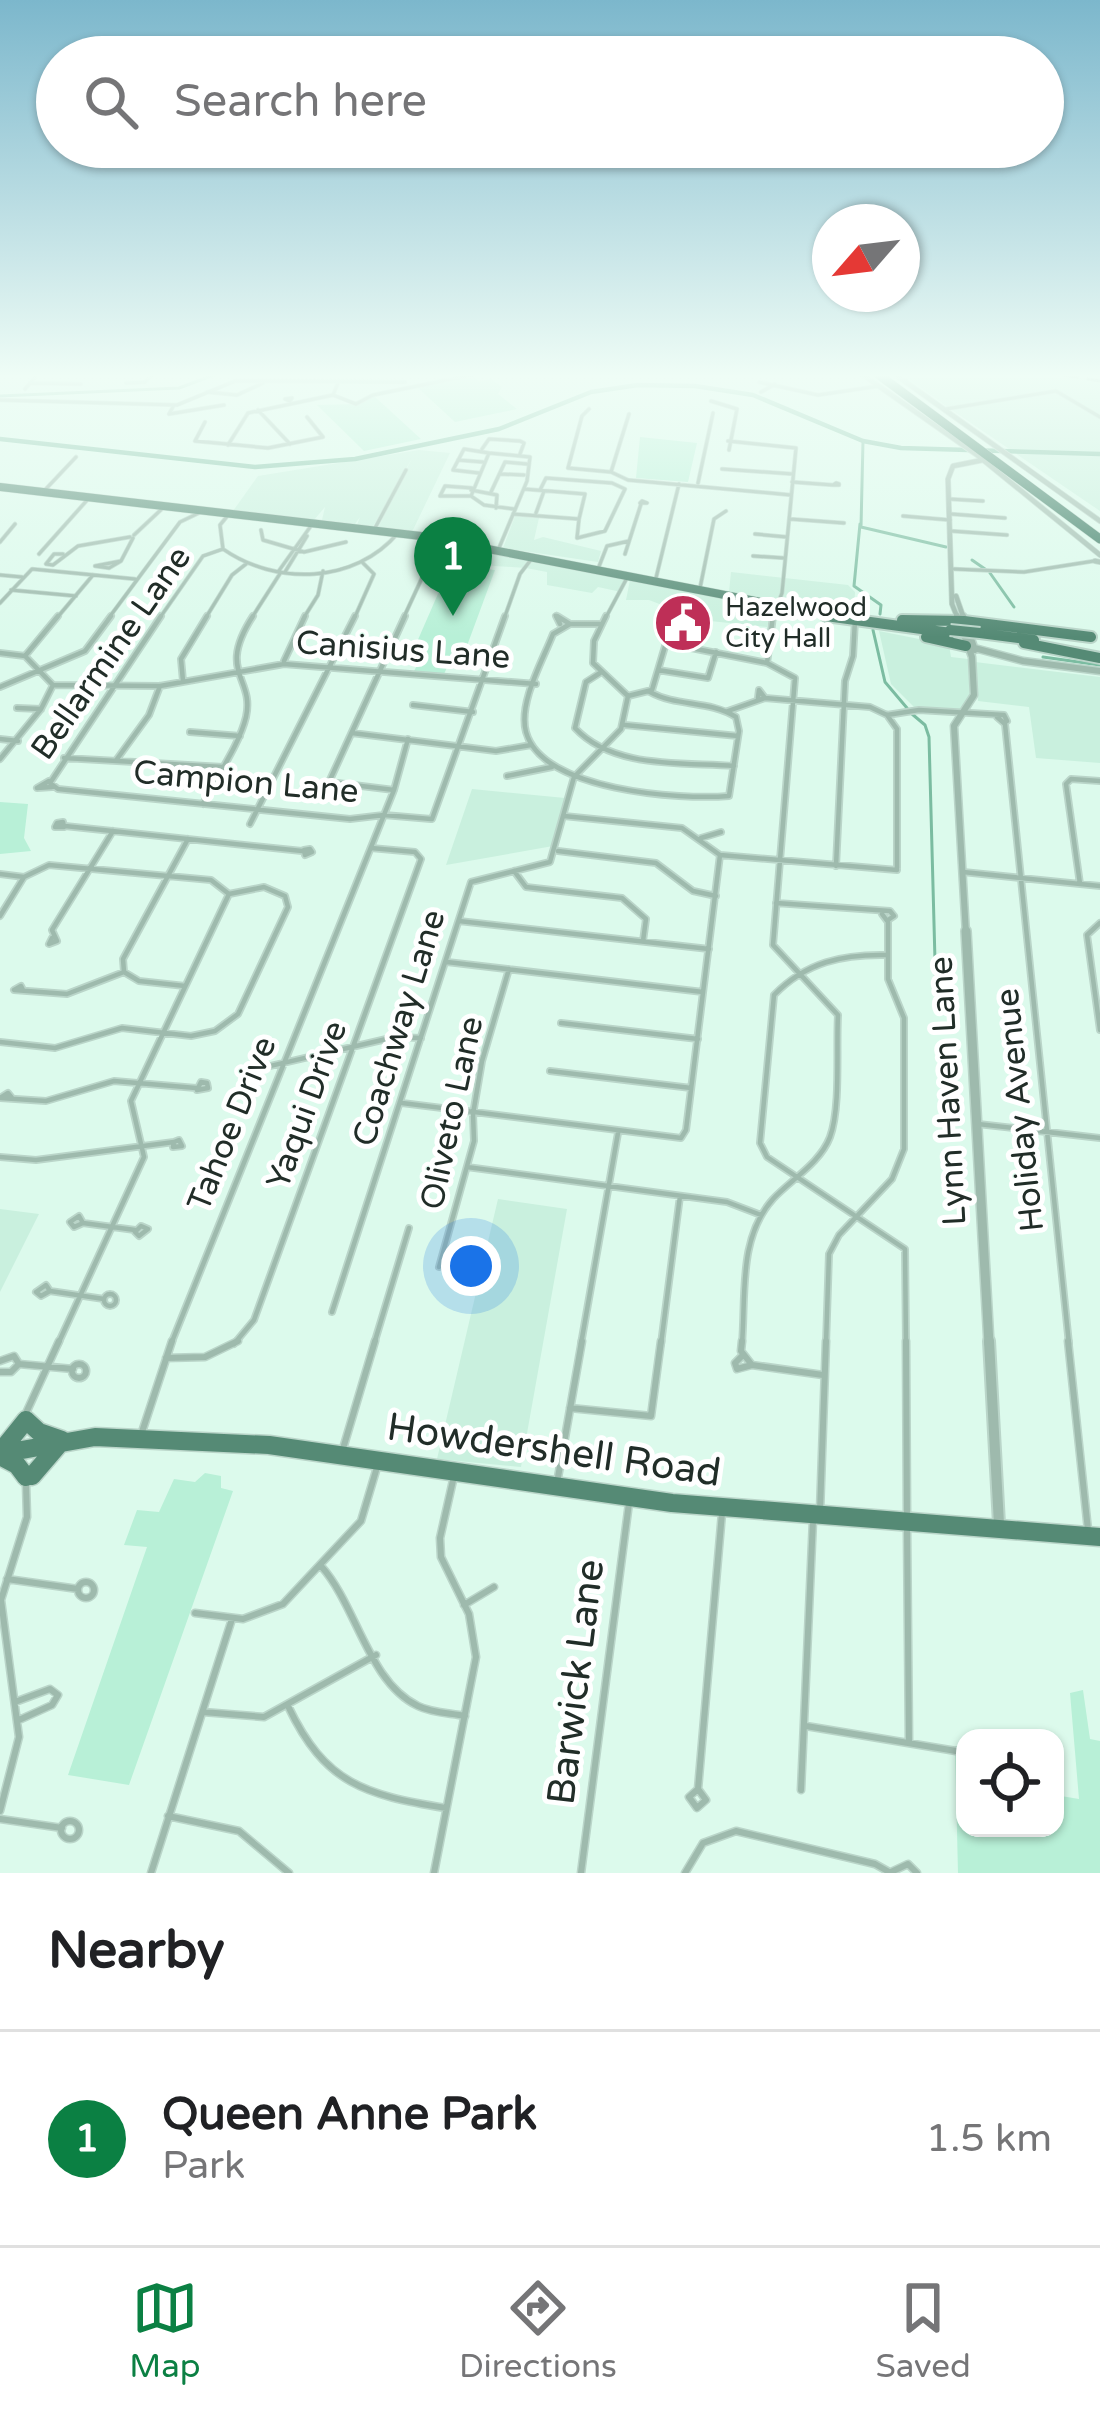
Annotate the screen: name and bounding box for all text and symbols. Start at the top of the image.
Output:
search box [36,36,1064,168]
icon: search [78,69,144,135]
text: Search here [174,75,427,129]
north arrow [812,204,920,312]
pin: 1 [414,517,492,616]
street label: Bellarmine Lane [23,539,199,767]
place label: Hazelwood City Hall [725,591,867,655]
public building icon: Hazelwood City Hall [652,592,714,654]
street label: Canisius Lane [295,623,511,677]
street label: Campion Lane [132,753,360,811]
street label: Coachway Lane [345,905,453,1151]
street label: Lynn Haven Lane [921,955,975,1227]
street label: Holiday Avenue [988,986,1052,1234]
street label: Oliveto Lane [413,1013,491,1213]
street label: Yaqui Drive [259,1016,355,1194]
street label: Tahoe Drive [179,1031,285,1217]
your location [441,1236,501,1296]
street label: Howdershell Road [384,1403,724,1497]
street label: Barwick Lane [538,1557,614,1807]
map controls [956,1729,1064,1837]
button: locate [956,1729,1064,1837]
text: Nearby [48,1920,225,1982]
text: Queen Anne Park [162,2088,537,2142]
text: 1 [75,2115,99,2162]
text: 1.5 km [926,2115,1052,2162]
text: Park [162,2142,245,2189]
tab: Map [129,2275,201,2386]
tab: Directions [459,2275,617,2386]
tab: Saved [875,2275,971,2386]

